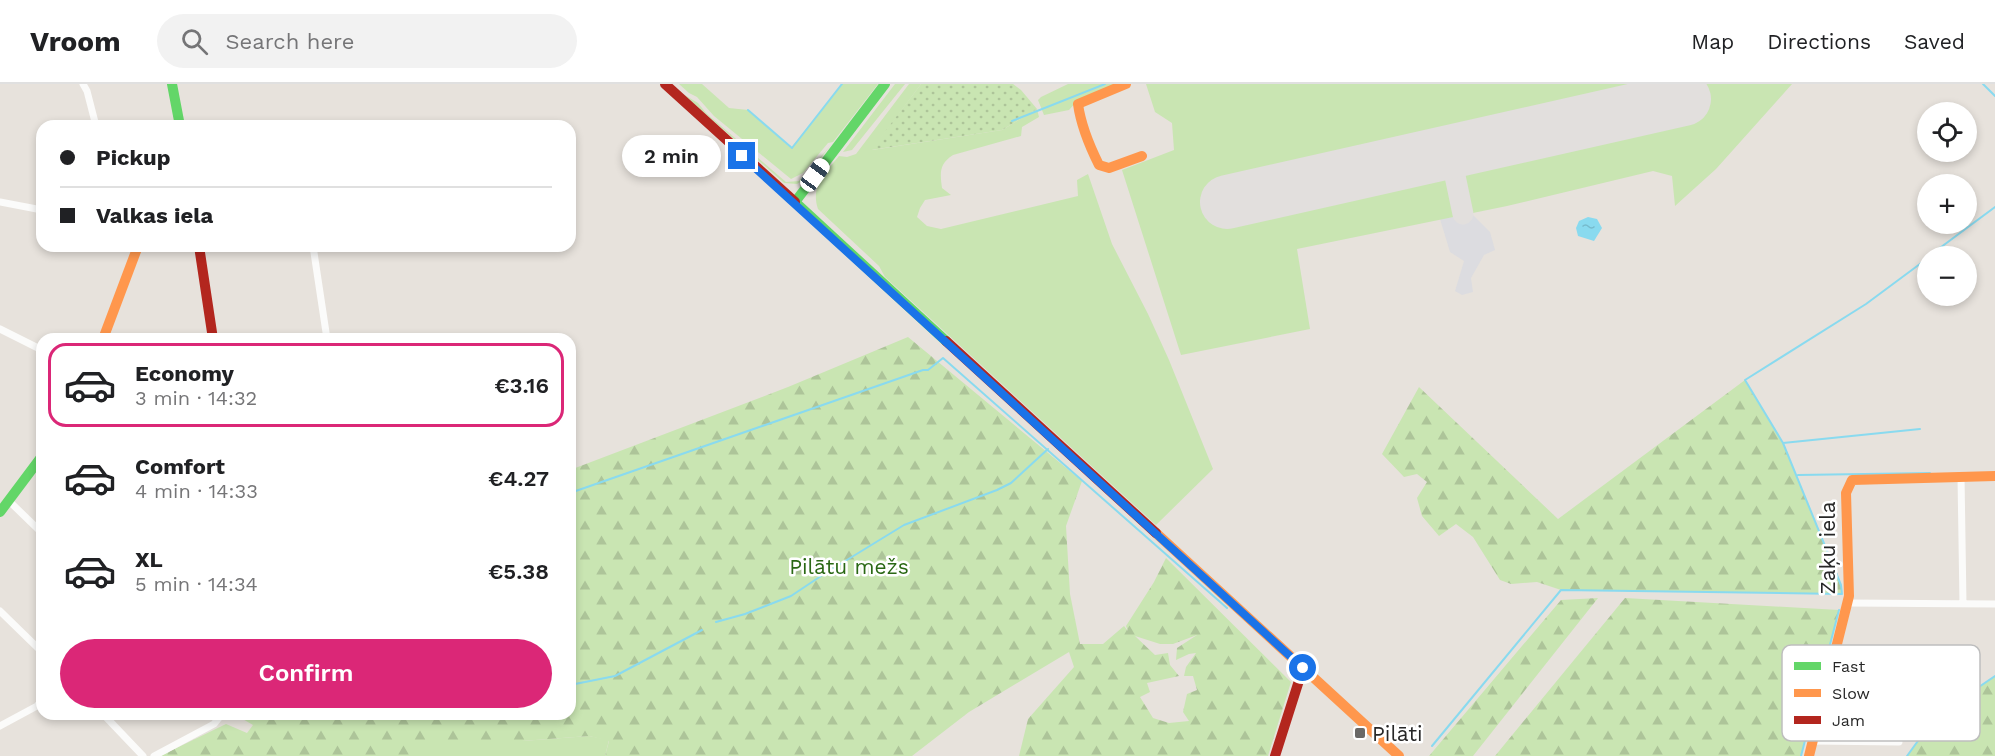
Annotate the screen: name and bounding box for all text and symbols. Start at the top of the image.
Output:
search box [157,14,577,68]
text: Vroom [30,25,121,58]
icon: search [178,25,211,58]
text: Search here [226,29,354,54]
text: Map [1691,29,1734,54]
text: Directions [1767,29,1871,54]
text: Saved [1904,29,1965,54]
map controls [1917,102,1977,306]
button: locate [1917,102,1977,162]
callout: 2 min [622,135,721,177]
route end [728,142,755,169]
text: 2 min [644,144,699,168]
text: Pickup [96,145,171,170]
car [797,155,833,195]
button: + [1917,174,1977,234]
text: Valkas iela [96,203,213,228]
button: − [1917,246,1977,306]
icon: car [63,358,117,412]
text: Economy [135,361,234,386]
text: €3.16 [494,373,549,398]
text: 3 min · 14:32 [135,386,257,410]
icon: car [63,451,117,505]
text: Comfort [135,454,225,479]
text: €4.27 [488,466,549,491]
text: 4 min · 14:33 [135,479,258,503]
street label: Zaķu iela [1815,501,1840,595]
icon: car [63,544,117,598]
text: XL [135,547,163,572]
park label: Pilātu mežs [789,554,909,579]
text: €5.38 [488,559,549,584]
text: 5 min · 14:34 [135,572,258,596]
button: Confirm [60,639,552,708]
legend [1782,645,1980,741]
route start [1289,654,1316,681]
text: Fast [1832,657,1865,676]
text: Slow [1832,684,1870,703]
text: Jam [1832,711,1865,730]
place label: Pilāti [1372,721,1423,746]
marker: Pilāti [1353,726,1367,740]

